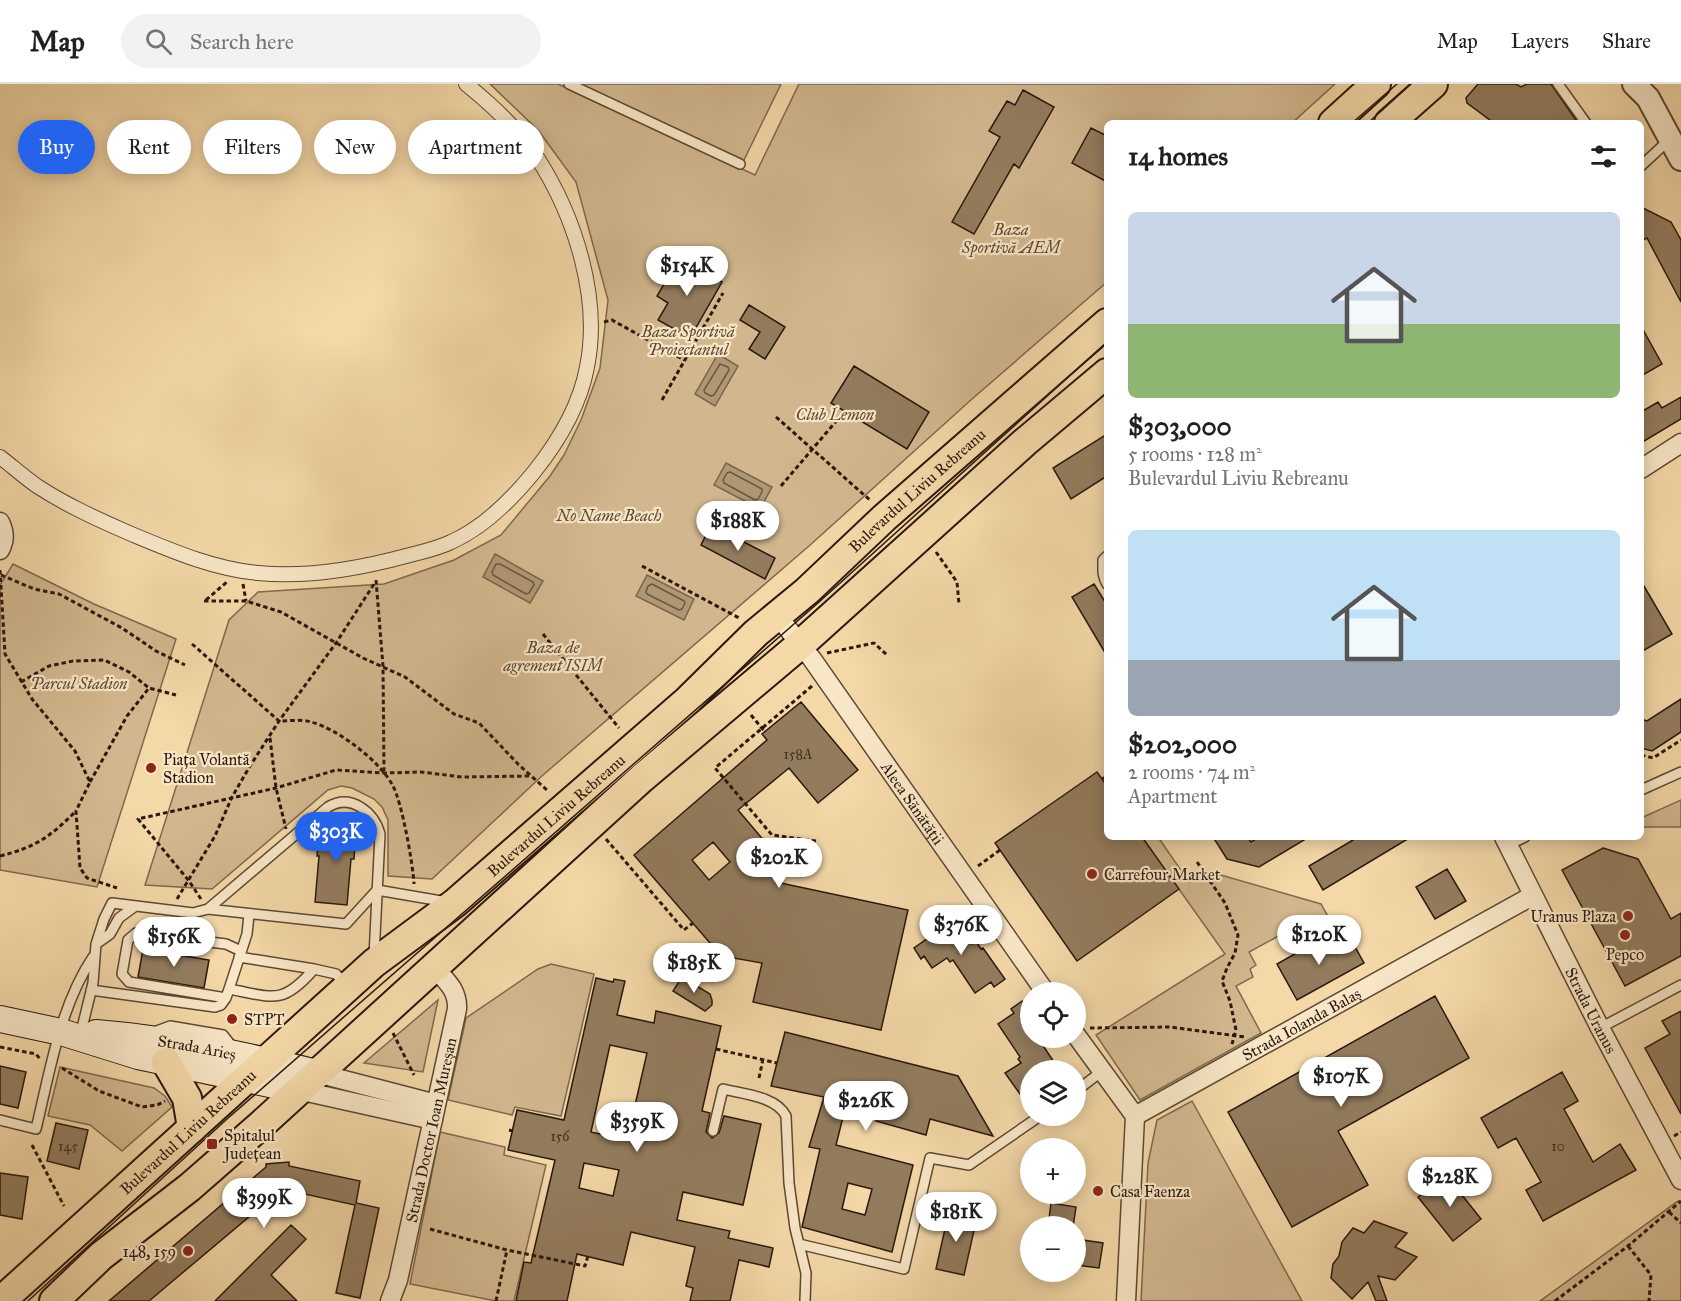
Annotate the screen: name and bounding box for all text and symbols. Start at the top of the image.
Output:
search box [121,14,541,68]
text: Map [30,24,85,59]
icon: search [142,25,175,58]
text: Search here [190,28,294,55]
text: Map [1437,28,1478,54]
text: Layers [1511,28,1569,54]
text: Share [1602,28,1651,54]
chip: Buy [18,120,95,174]
chip: Rent [107,120,191,174]
chip: Filters [203,120,302,174]
chip: New [314,120,396,174]
chip: Apartment [408,120,544,174]
text: 14 homes [1128,140,1228,172]
icon: filters [1587,140,1620,173]
park label: Baza Sportivă AEM [961,220,1063,258]
pin: $154K [645,246,729,297]
icon: home [1320,251,1428,359]
text: $154K [660,253,714,277]
park label: Baza Sportivă Proiectantul [641,322,736,359]
park label: Club Lemon [796,405,875,424]
text: $303,000 [1128,410,1232,442]
street label: Bulevardul Liviu Rebreanu [845,424,990,556]
text: 5 rooms · 128 m² [1128,442,1262,466]
text: Bulevardul Liviu Rebreanu [1128,466,1349,490]
pin: $188K [696,501,780,552]
park label: No Name Beach [555,506,662,525]
text: $188K [710,508,766,532]
icon: home [1320,569,1428,677]
park label: Baza de agrement ISIM [502,638,605,675]
park label: Parcul Stadion [31,674,128,693]
text: $202,000 [1128,728,1237,760]
house number: 158A [784,746,813,763]
place label: Piața Volantă Stadion [163,750,250,787]
street label: Bulevardul Liviu Rebreanu [483,750,629,881]
street label: Aleea Sănătății [876,757,948,849]
text: 2 rooms · 74 m² [1128,760,1255,784]
marker: Piața Volantă Stadion [144,761,158,775]
text: Apartment [1128,784,1217,808]
pin: $303K [294,812,378,863]
text: $303K [309,819,363,843]
pin: $202K [737,838,821,889]
text: $202K [750,845,808,869]
place label: Carrefour Market [1104,865,1221,884]
marker: Carrefour Market [1085,867,1099,881]
pin: $376K [919,905,1003,956]
place label: Uranus Plaza [1530,907,1616,926]
marker: Uranus Plaza [1621,909,1635,923]
text: $376K [933,912,989,936]
pin: $120K [1277,915,1361,966]
pin: $156K [132,917,216,968]
text: $120K [1291,922,1347,946]
text: $156K [147,924,201,948]
marker: Pepco [1618,928,1632,942]
pin: $185K [652,943,736,994]
place label: Pepco [1606,945,1644,964]
text: $185K [667,950,721,974]
street label: Strada Uranus [1561,964,1621,1057]
map controls [1020,982,1086,1282]
button: locate [1020,982,1086,1048]
street label: Strada Iolanda Balaș [1239,984,1364,1065]
place label: STPT [244,1010,285,1029]
marker: STPT [225,1012,239,1026]
street label: Strada Arieș [156,1031,238,1064]
street label: Strada Doctor Ioan Mureșan [402,1035,461,1224]
pin: $107K [1299,1057,1383,1108]
button: layers [1020,1060,1086,1126]
text: $107K [1313,1064,1369,1088]
street label: Bulevardul Liviu Rebreanu [116,1065,260,1199]
pin: $226K [824,1081,908,1132]
text: $226K [838,1088,894,1112]
pin: $359K [595,1102,679,1153]
text: $359K [610,1109,664,1133]
place label: Spitalul Județean [222,1126,281,1164]
house number: 156 [550,1128,570,1145]
marker: Spitalul Județean [205,1137,219,1151]
house number: 145 [58,1138,78,1155]
button: + [1020,1138,1086,1204]
house number: 10 [1551,1138,1565,1155]
pin: $228K [1408,1157,1492,1208]
text: $228K [1422,1164,1478,1188]
pin: $399K [222,1178,306,1229]
place label: Casa Faenza [1110,1182,1190,1201]
marker: Casa Faenza [1091,1184,1105,1198]
text: $399K [236,1185,292,1209]
pin: $181K [914,1192,998,1243]
text: $181K [930,1199,982,1223]
button: − [1020,1216,1086,1282]
place label: 148, 159 [122,1242,176,1261]
marker: 148, 159 [181,1244,195,1258]

